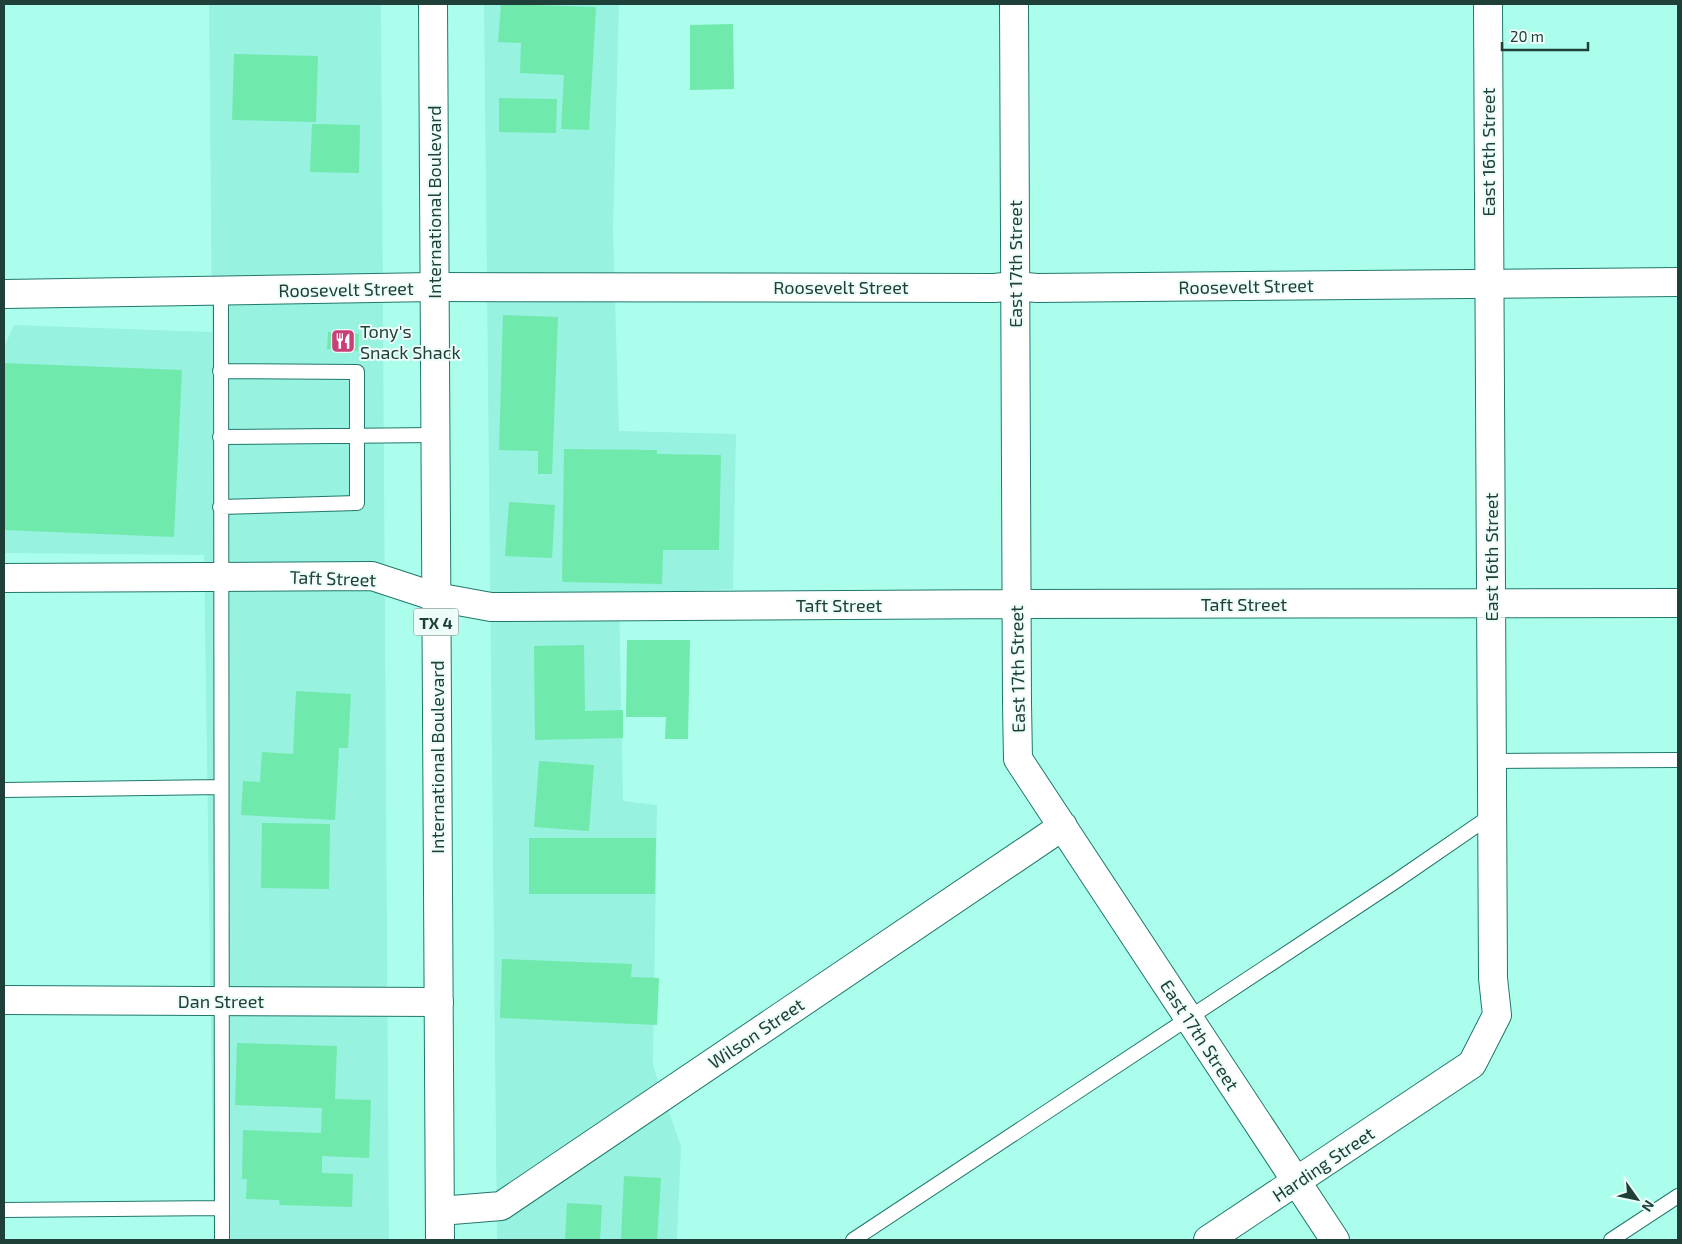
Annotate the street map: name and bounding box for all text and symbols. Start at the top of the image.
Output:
scale bar [1502,20,1588,52]
text: 20 m [1510,27,1544,45]
street label: East 16th Street [1477,87,1499,216]
street label: International Boulevard [423,105,445,299]
street label: East 17th Street [1004,200,1026,328]
street label: Roosevelt Street [1178,274,1314,298]
street label: Roosevelt Street [773,276,909,298]
street label: Roosevelt Street [278,277,414,301]
place label: Tony's Snack Shack [360,320,461,363]
restaurant icon: Tony's Snack Shack [330,328,356,354]
street label: East 16th Street [1480,492,1502,621]
street label: Taft Street [289,565,377,591]
street label: Taft Street [1201,593,1287,615]
street label: Taft Street [796,594,882,616]
street label: East 17th Street [1005,605,1029,733]
road number: TX 4 [414,608,458,636]
street label: International Boulevard [426,660,448,854]
street label: East 17th Street [1156,975,1244,1095]
street label: Dan Street [178,990,264,1012]
street label: Wilson Street [704,993,808,1073]
street label: Harding Street [1268,1122,1378,1206]
north arrow [1612,1174,1662,1224]
text: N [1638,1197,1658,1215]

